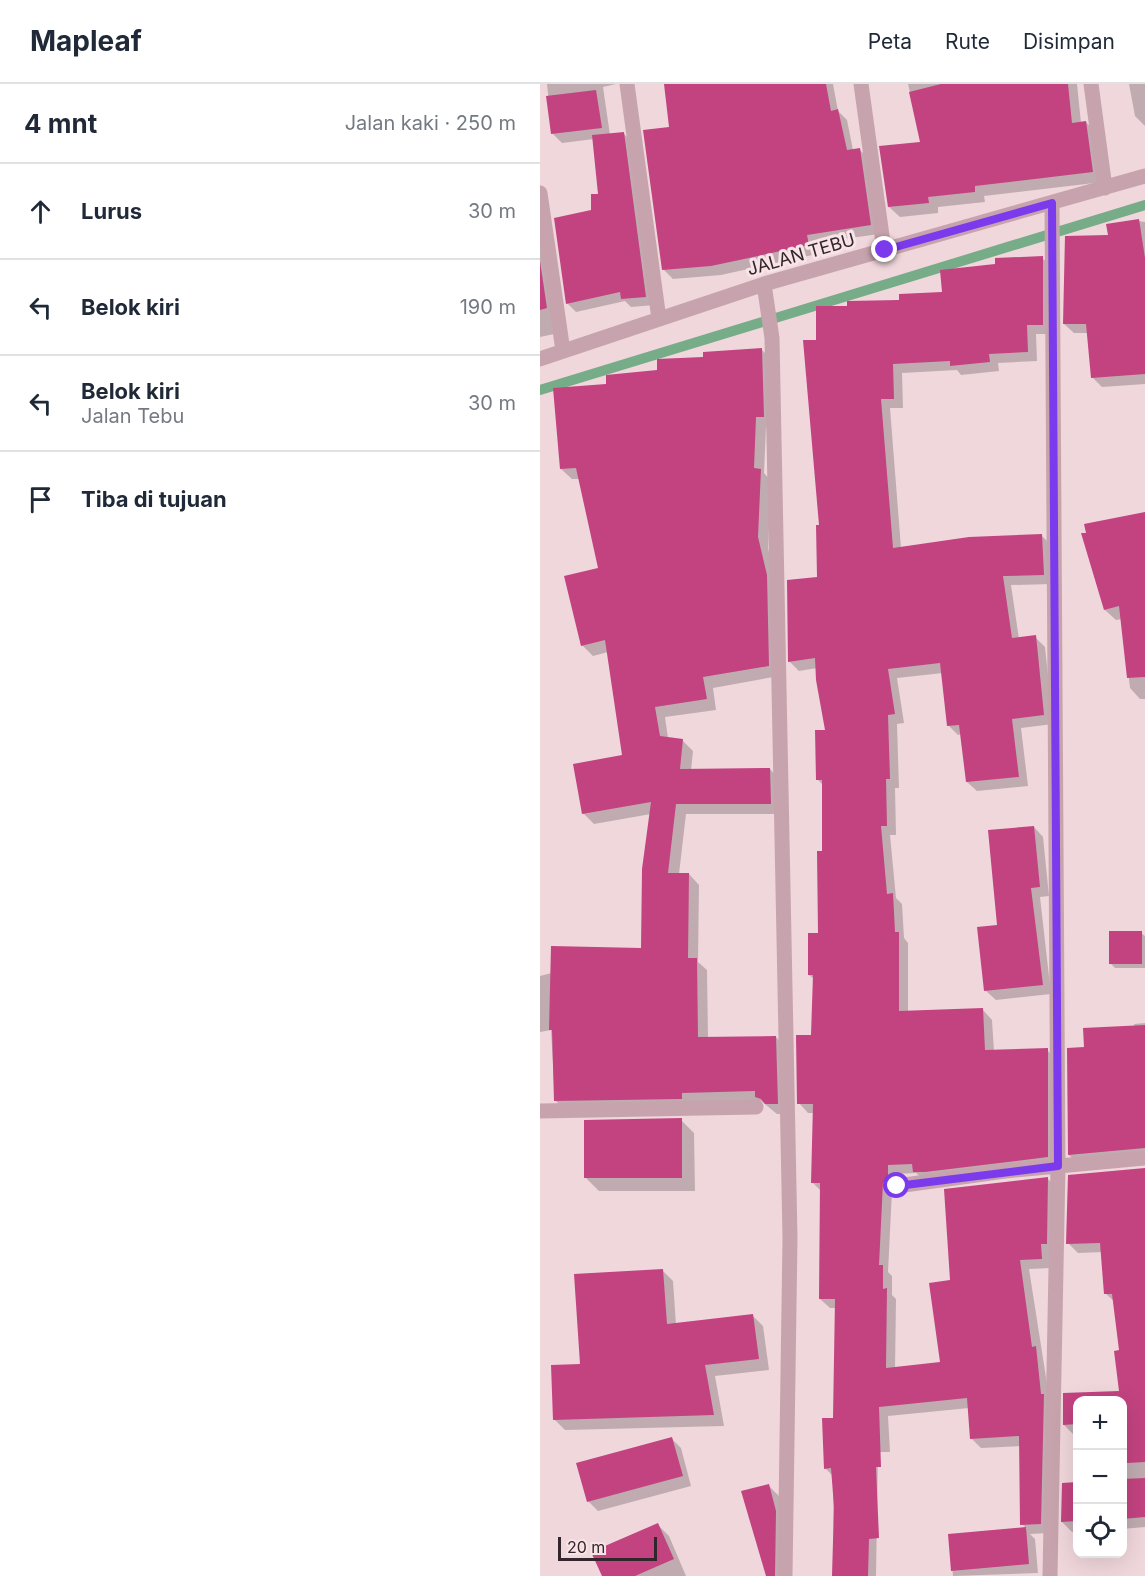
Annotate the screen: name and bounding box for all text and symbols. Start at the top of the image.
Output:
text: Mapleaf [30,24,142,58]
text: Peta [868,29,912,54]
text: Rute [945,29,990,54]
text: Disimpan [1023,29,1115,54]
text: 4 mnt [24,108,97,139]
text: Jalan kaki · 250 m [345,111,516,135]
icon: ahead [24,195,57,228]
text: Lurus [81,198,142,224]
text: 30 m [468,199,516,223]
street label: JALAN TEBU [745,229,857,279]
route end [871,236,897,262]
icon: left [24,291,57,324]
text: Belok kiri [81,294,180,320]
text: 190 m [460,295,516,319]
text: Belok kiri [81,378,180,404]
icon: left [24,387,57,420]
text: 30 m [468,391,516,415]
text: Jalan Tebu [81,404,184,428]
icon: arrive [24,483,57,516]
text: Tiba di tujuan [81,486,227,512]
route start [883,1172,909,1198]
map controls [1073,1396,1127,1558]
button: + [1073,1396,1127,1450]
button: − [1073,1450,1127,1504]
button: locate [1073,1504,1127,1558]
scale bar [558,1534,657,1562]
text: 20 m [567,1537,605,1557]

